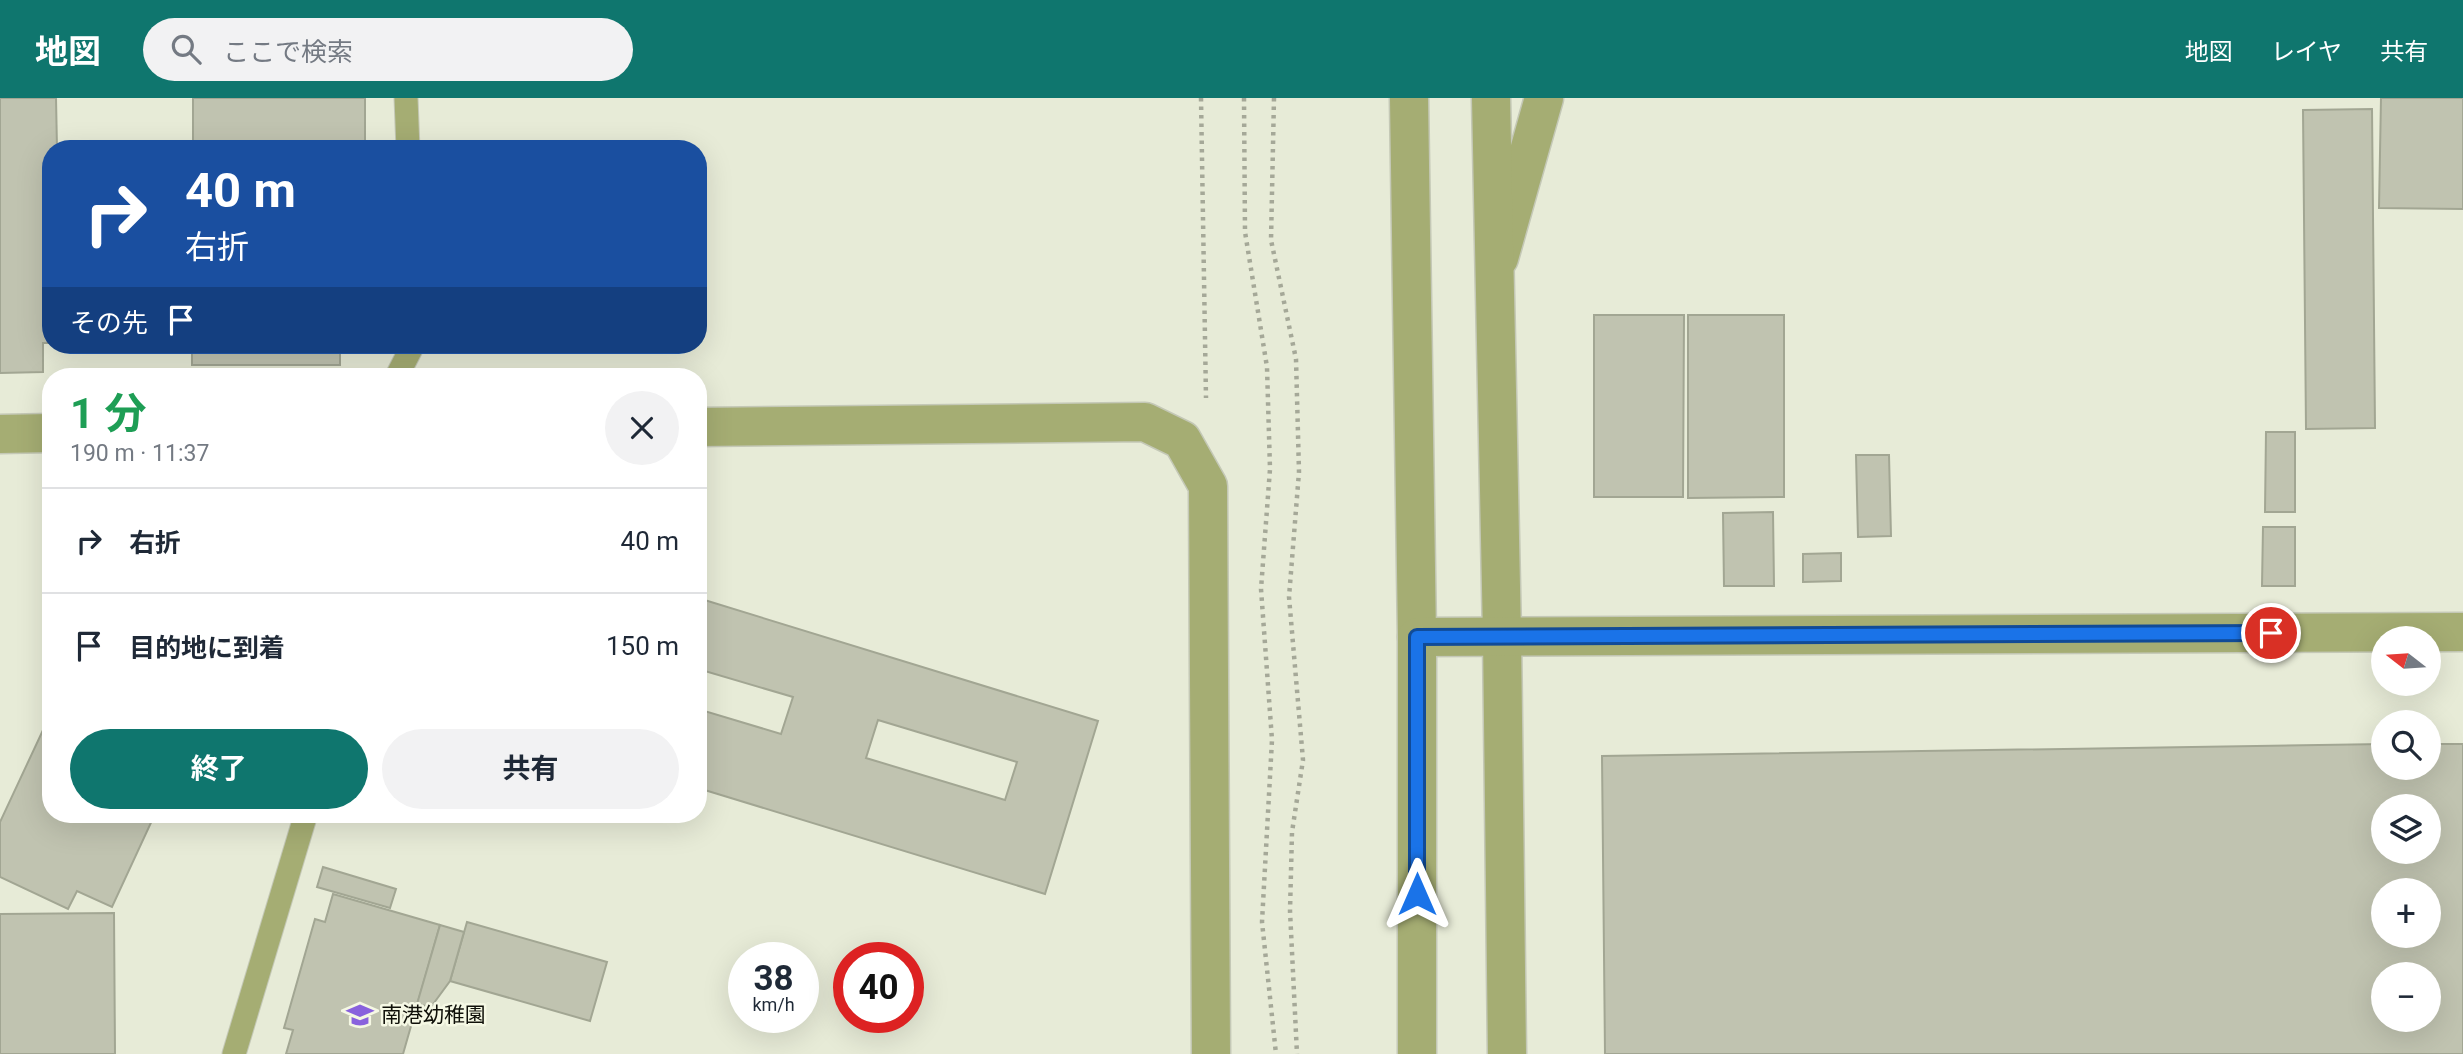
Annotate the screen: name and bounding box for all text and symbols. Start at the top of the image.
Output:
search box [143,18,633,81]
icon: search [167,30,205,68]
text: 地図 [35,32,101,71]
text: ここで検索 [223,37,353,67]
text: 地図 [2185,38,2233,66]
text: レイヤ [2271,38,2342,66]
text: 共有 [2380,38,2428,66]
text: 40 m [185,162,296,219]
icon: right [70,168,161,259]
text: 右折 [185,228,249,266]
icon: arrive [162,301,200,339]
text: その先 [70,308,148,338]
text: 1 分 [70,389,147,438]
button: close [605,391,679,465]
text: 190 m · 11:37 [70,440,209,467]
icon: right [70,522,108,560]
text: 40 m [621,526,679,556]
text: 右折 [129,528,181,558]
pin [2241,603,2301,663]
icon: arrive [2252,614,2290,652]
north arrow [2371,626,2441,696]
map controls [2371,626,2441,1032]
icon: arrive [70,627,108,665]
text: 150 m [606,631,679,661]
text: 目的地に到着 [129,633,285,663]
button: search [2371,710,2441,780]
button: 終了 [70,729,368,809]
button: 共有 [382,729,679,809]
button: layers [2371,794,2441,864]
position arrow [1380,857,1454,931]
button: + [2371,878,2441,948]
speed limit sign: 40 [833,942,924,1033]
text: 38 [753,958,794,999]
button: − [2371,962,2441,1032]
text: km/h [752,994,795,1015]
school or university icon: 南港幼稚園 [345,1000,375,1030]
place label: 南港幼稚園 [381,1003,486,1027]

